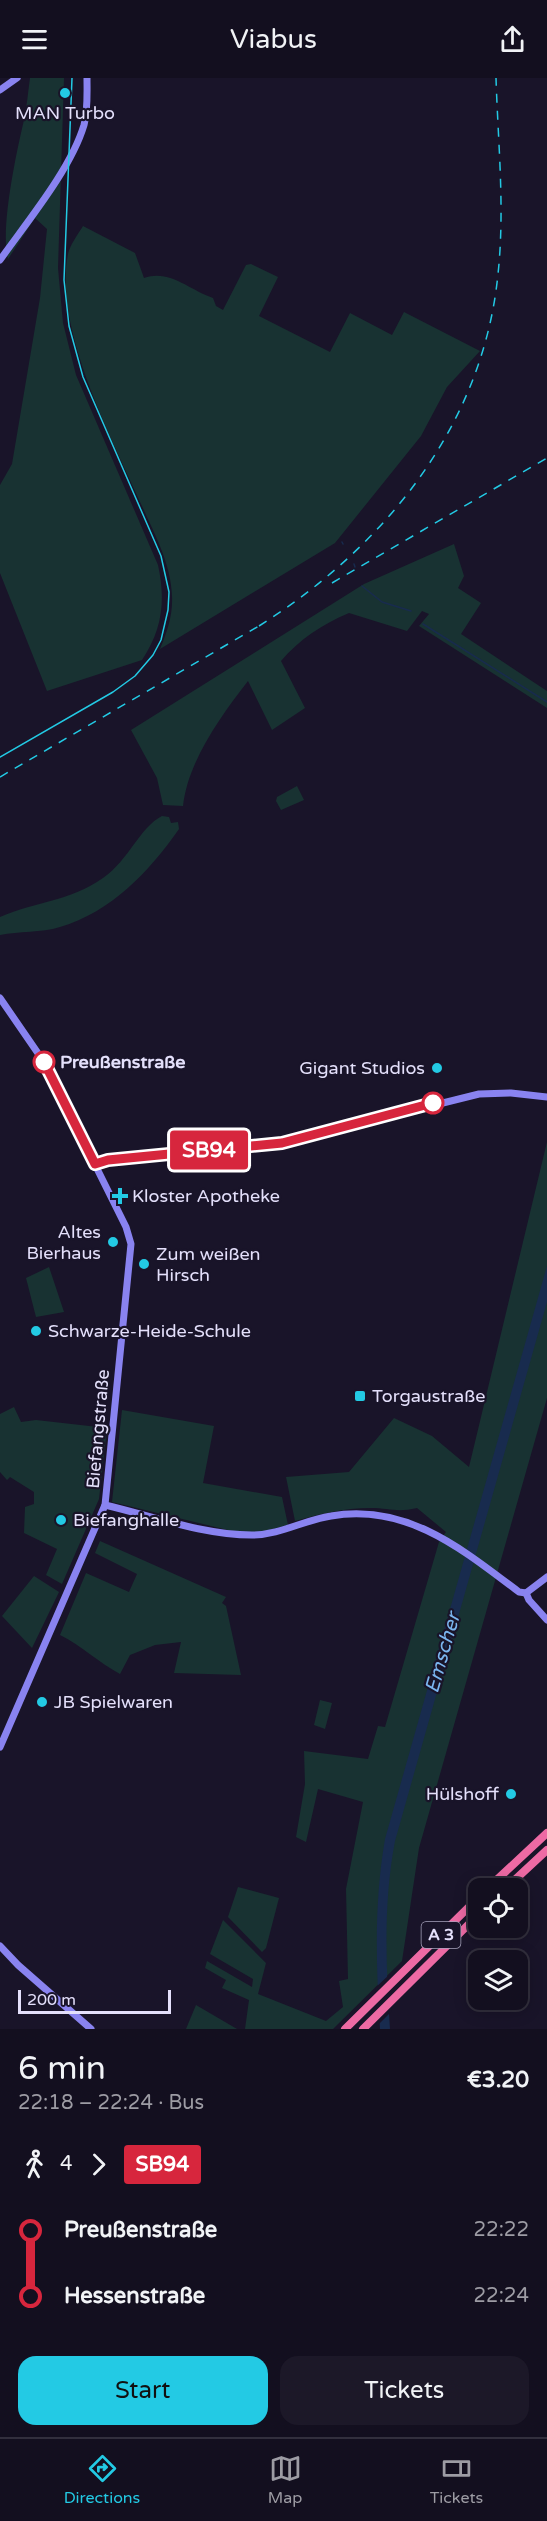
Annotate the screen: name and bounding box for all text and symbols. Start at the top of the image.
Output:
icon: menu [18,23,51,56]
text: Viabus [230,23,317,56]
icon: share [496,23,529,56]
marker: MAN Turbo [58,86,72,100]
place label: MAN Turbo [15,102,115,124]
marker: Preußenstraße [33,1051,55,1073]
place label: Preußenstraße [60,1051,185,1073]
place label: Gigant Studios [299,1057,425,1079]
marker: Gigant Studios [430,1061,444,1075]
unlabelled marker [422,1092,444,1114]
line badge: SB94 [167,1130,251,1170]
text: SB94 [182,1138,236,1163]
place label: Kloster Apotheke [132,1185,280,1207]
marker: Kloster Apotheke [113,1189,127,1203]
place label: Altes Bierhaus [26,1221,101,1264]
marker: Altes Bierhaus [106,1235,120,1249]
place label: Zum weißen Hirsch [156,1243,261,1286]
marker: Zum weißen Hirsch [137,1257,151,1271]
place label: Schwarze-Heide-Schule [48,1320,251,1342]
marker: Schwarze-Heide-Schule [29,1324,43,1338]
street label: Biefangstraße [82,1368,114,1490]
place label: Torgaustraße [372,1385,485,1407]
marker: Torgaustraße [353,1389,367,1403]
place label: Biefanghalle [73,1509,179,1531]
marker: Biefanghalle [54,1513,68,1527]
water label: Emscher [420,1608,467,1696]
place label: JB Spielwaren [54,1691,173,1713]
marker: JB Spielwaren [35,1695,49,1709]
place label: Hülshoff [426,1783,499,1805]
marker: Hülshoff [504,1787,518,1801]
map controls [468,1878,528,2010]
button: locate [468,1878,528,1938]
road number: A 3 [422,1922,460,1948]
button: layers [468,1950,528,2010]
scale bar [18,1987,171,2014]
text: 200 m [27,1990,76,2010]
text: 6 min [18,2049,106,2088]
text: €3.20 [467,2067,529,2093]
text: 22:18 – 22:24 · Bus [18,2091,204,2115]
icon: walk [18,2148,51,2181]
icon: forward [82,2148,115,2181]
text: 4 [60,2152,73,2176]
text: SB94 [136,2152,189,2177]
text: Preußenstraße [64,2217,217,2243]
text: 22:22 [474,2218,529,2242]
text: Hessenstraße [64,2283,205,2309]
text: 22:24 [474,2284,529,2308]
button: Start [18,2356,268,2425]
button: Tickets [280,2356,529,2425]
tab: Directions [64,2452,140,2508]
tab: Map [268,2452,302,2508]
tab: Tickets [430,2452,483,2508]

